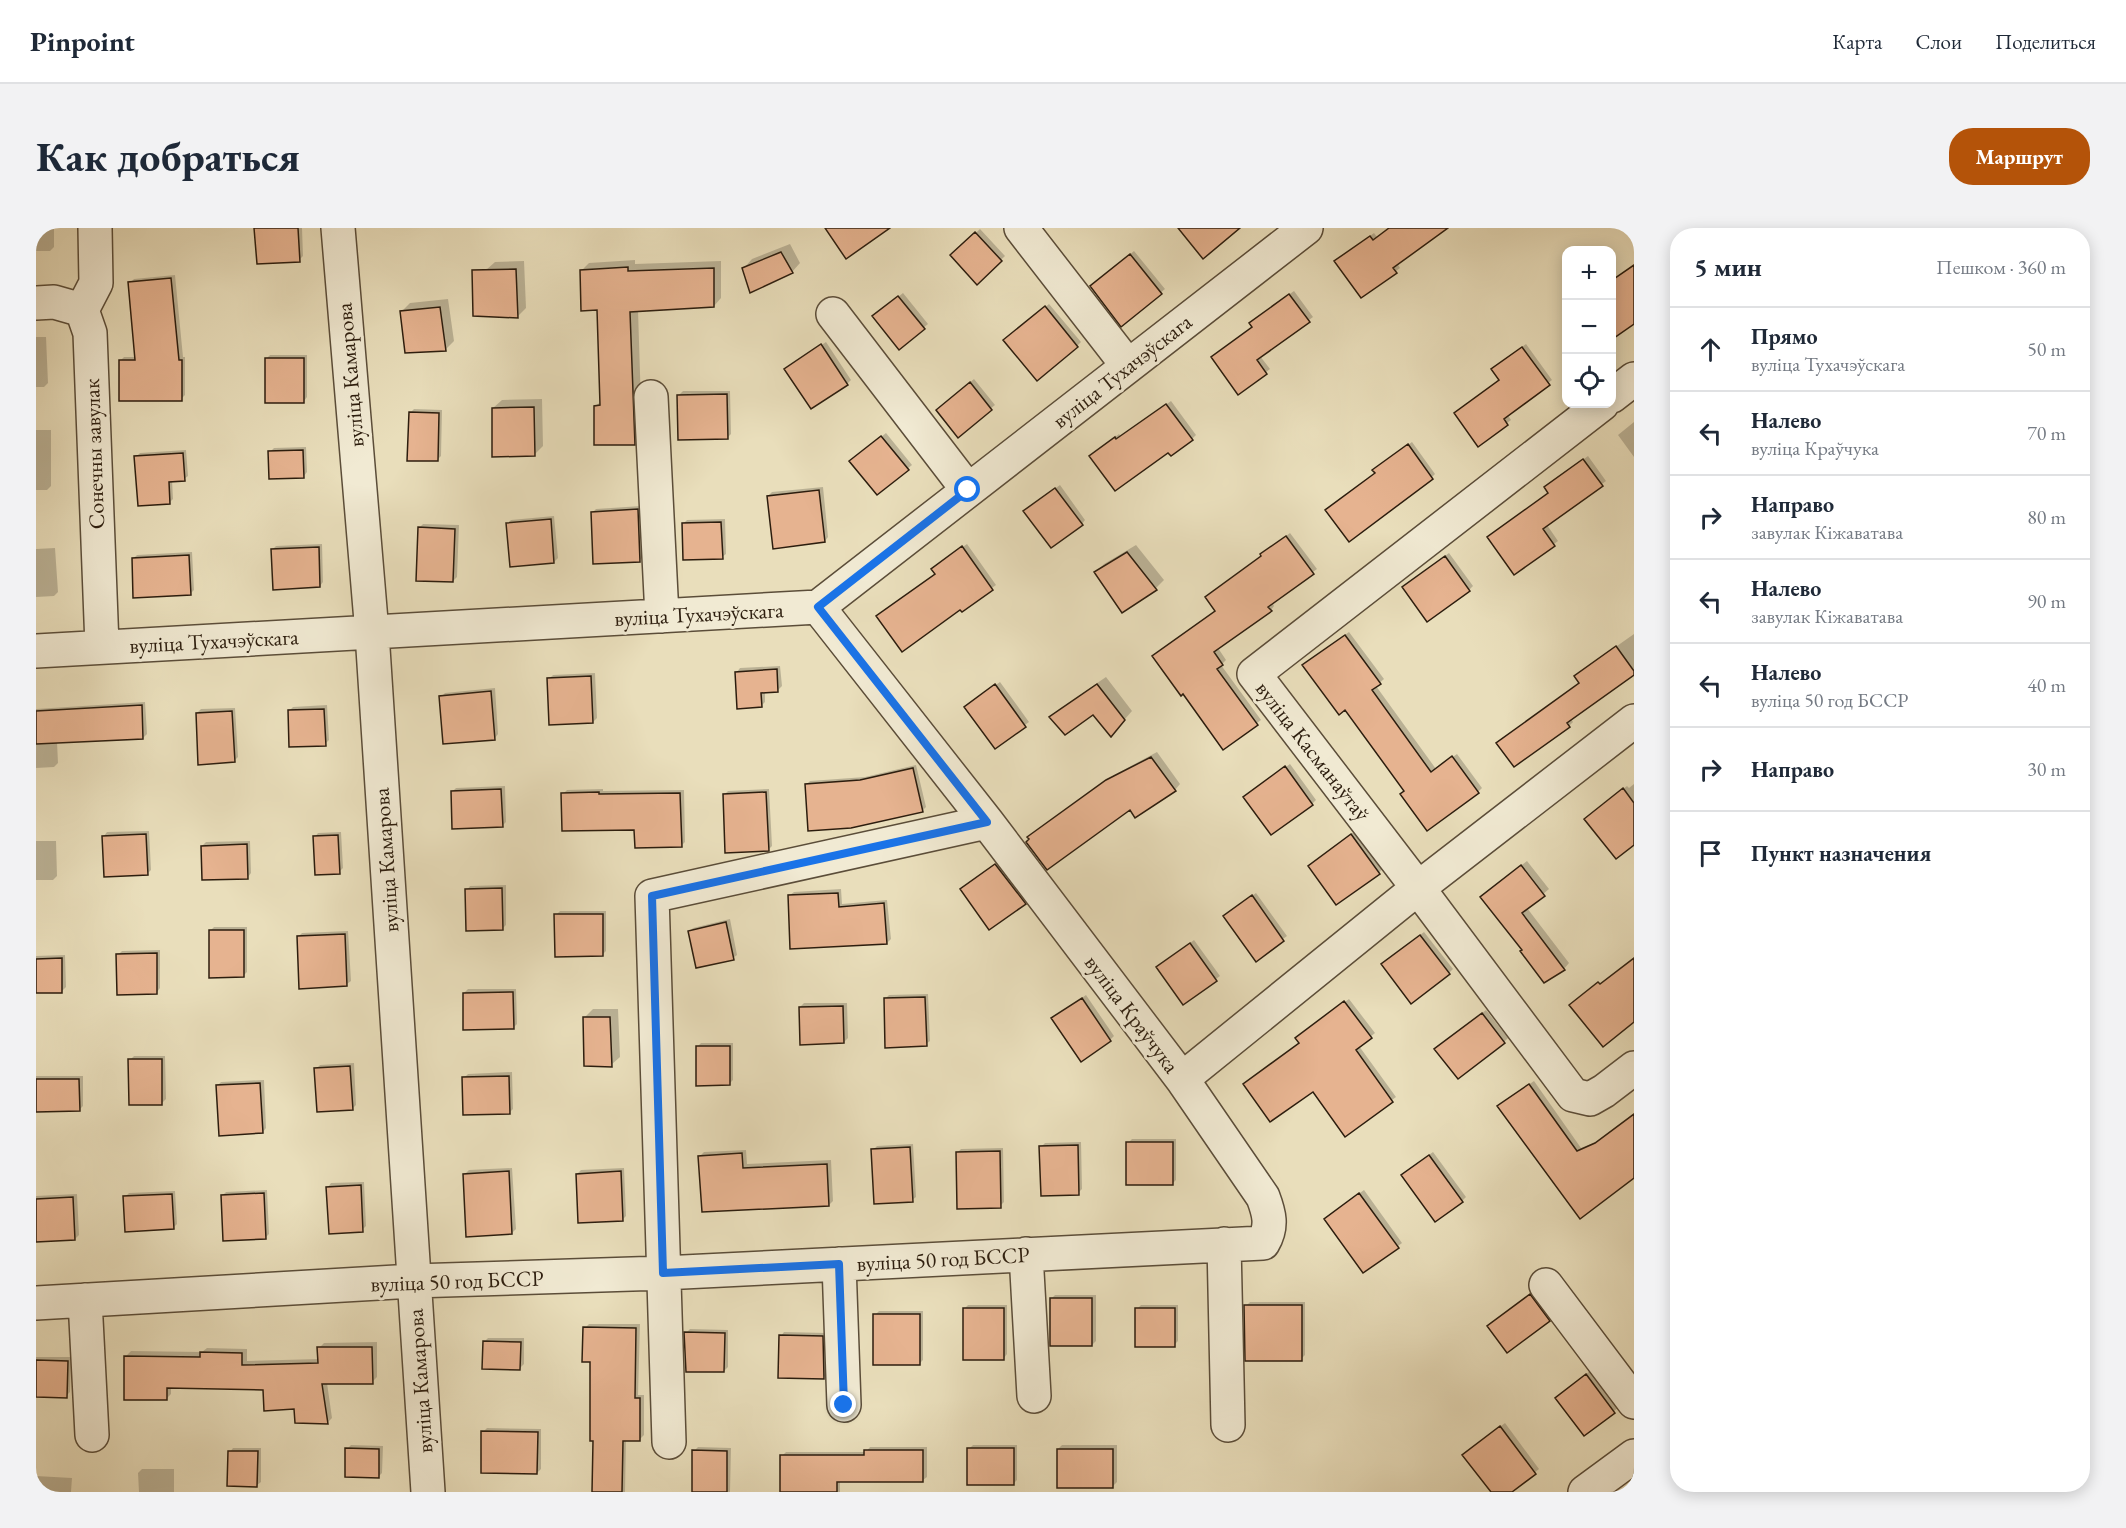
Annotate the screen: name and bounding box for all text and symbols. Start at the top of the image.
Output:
text: Pinpoint [30,23,135,59]
text: Карта [1832,28,1882,55]
text: Слои [1915,28,1962,55]
text: Поделиться [1995,28,2096,55]
button: Маршрут [1949,128,2090,185]
text: Как добраться [36,129,300,184]
map controls [1562,246,1616,408]
button: + [1562,246,1616,300]
text: 5 мин [1694,250,1762,284]
text: Пешком · 360 m [1936,254,2066,280]
button: − [1562,300,1616,354]
street label: вуліца Камарова [329,301,371,448]
street label: вуліца Тухачэўскага [1046,307,1198,435]
text: Прямо [1751,322,1818,351]
icon: ahead [1694,333,1727,366]
text: 50 m [2027,336,2066,362]
text: вуліца Тухачэўскага [1751,351,1905,377]
button: locate [1562,354,1616,408]
street label: Сонечны завулак [77,378,111,530]
text: Налево [1751,406,1821,435]
icon: left [1694,417,1727,450]
text: 70 m [2027,420,2066,446]
text: вуліца Краўчука [1751,435,1879,461]
route start [954,476,980,502]
text: Направо [1751,490,1834,519]
icon: right [1694,501,1727,534]
text: 80 m [2027,504,2066,530]
text: завулак Кіжаватава [1751,519,1903,545]
text: Налево [1751,574,1821,603]
icon: left [1694,585,1727,618]
text: 90 m [2027,588,2066,614]
street label: вуліца Тухачэўскага [613,595,785,633]
text: завулак Кіжаватава [1751,603,1903,629]
street label: вуліца Тухачэўскага [128,622,300,660]
text: Налево [1751,658,1821,687]
icon: left [1694,669,1727,702]
text: 40 m [2027,672,2066,698]
street label: вуліца Касманаўтаў [1249,675,1377,827]
text: вуліца 50 год БССР [1751,687,1908,713]
icon: right [1694,753,1727,786]
text: Направо [1751,755,1834,784]
text: 30 m [2027,756,2066,782]
street label: вуліца Камарова [366,787,406,933]
icon: arrive [1694,837,1727,870]
text: Пункт назначения [1751,839,1931,868]
street label: вуліца Краўчука [1078,949,1186,1079]
street label: вуліца 50 год БССР [856,1240,1030,1278]
street label: вуліца 50 год БССР [370,1263,544,1299]
street label: вуліца Камарова [400,1308,440,1454]
route end [830,1391,856,1417]

